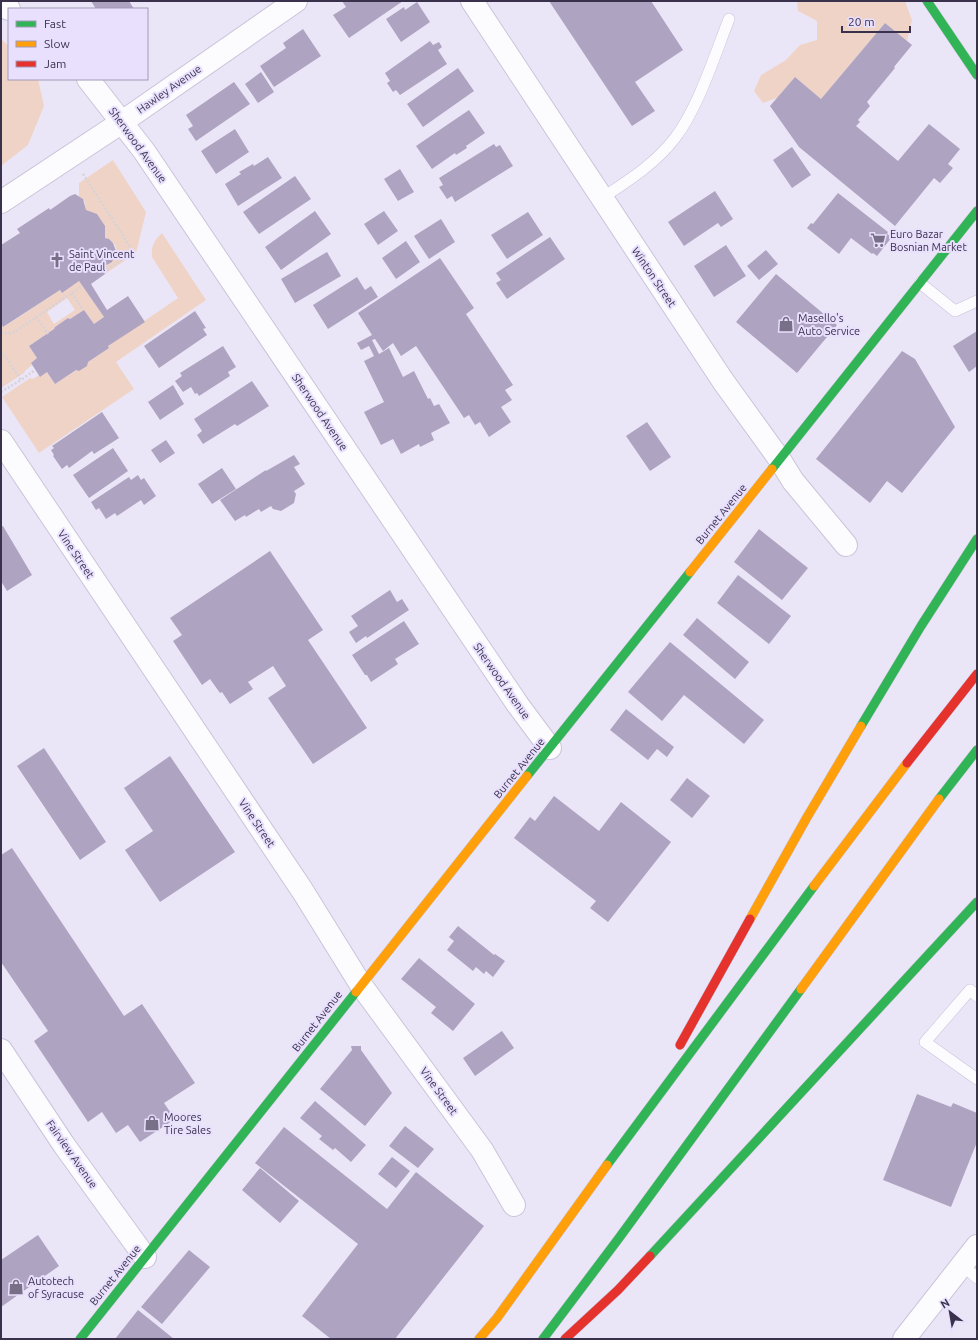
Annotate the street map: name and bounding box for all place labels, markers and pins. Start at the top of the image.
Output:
place label: Euro Bazar Bosnian Market [890,228,967,253]
supermarket icon: Euro Bazar Bosnian Market [869,231,887,249]
place label: Saint Vincent de Paul [69,248,135,273]
church icon: Saint Vincent de Paul [48,251,66,269]
place label: Masello's Auto Service [798,312,860,337]
shop icon: Masello's Auto Service [777,315,795,333]
place label: Moores Tire Sales [164,1111,211,1136]
shop icon: Moores Tire Sales [143,1114,161,1132]
place label: Autotech of Syracuse [28,1275,84,1300]
shop icon: Autotech of Syracuse [7,1278,25,1296]

